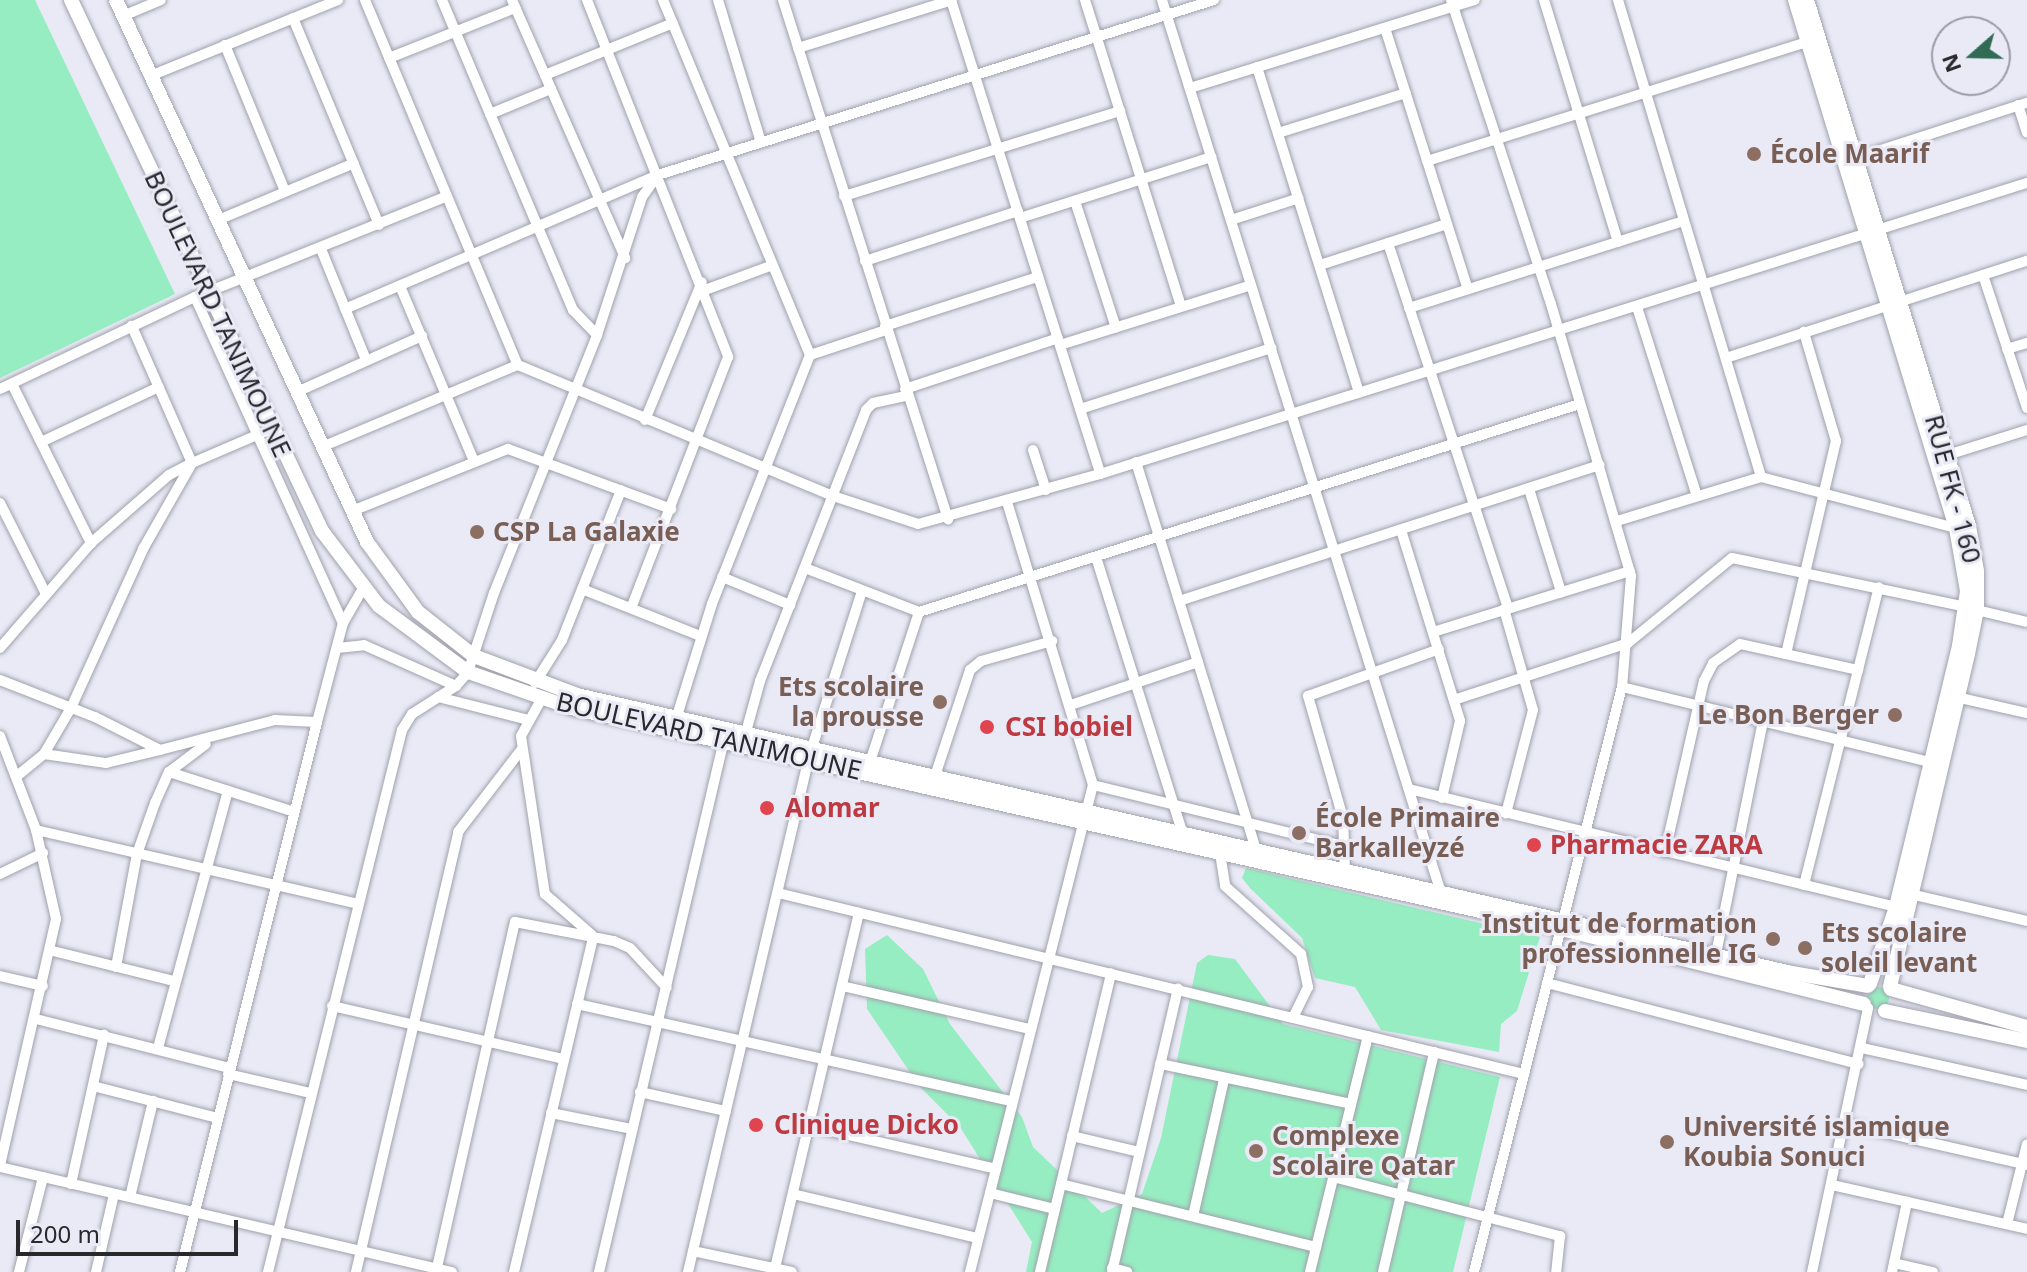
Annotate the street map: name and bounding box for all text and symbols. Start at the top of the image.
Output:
north arrow [1931,16,2011,96]
text: N [1933,50,1967,77]
place label: École Maarif [1770,138,1929,170]
marker: École Maarif [1745,145,1763,163]
street label: BOULEVARD TANIMOUNE [138,166,298,462]
street label: RUE FK - 160 [1918,411,1988,567]
place label: CSP La Galaxie [493,516,680,548]
marker: CSP La Galaxie [468,523,486,541]
place label: Ets scolaire la prousse [778,671,924,732]
street label: BOULEVARD TANIMOUNE [553,686,865,786]
marker: Ets scolaire la prousse [931,693,949,711]
place label: Le Bon Berger [1697,699,1879,731]
marker: Le Bon Berger [1886,706,1904,724]
place label: CSI bobiel [1005,711,1133,743]
marker: CSI bobiel [976,716,998,738]
place label: Alomar [785,792,880,824]
marker: Alomar [756,797,778,819]
place label: École Primaire Barkalleyzé [1315,802,1500,864]
marker: École Primaire Barkalleyzé [1290,824,1308,842]
place label: Pharmacie ZARA [1550,829,1763,861]
marker: Pharmacie ZARA [1525,836,1543,854]
place label: Institut de formation professionnelle IG [1482,908,1757,970]
place label: Ets scolaire soleil levant [1821,917,1977,978]
marker: Institut de formation professionnelle IG [1764,930,1782,948]
marker: Ets scolaire soleil levant [1796,939,1814,957]
place label: Clinique Dicko [774,1109,959,1141]
place label: Université islamique Koubia Sonuci [1683,1111,1950,1172]
marker: Clinique Dicko [745,1114,767,1136]
place label: Complexe Scolaire Qatar [1272,1120,1455,1182]
marker: Université islamique Koubia Sonuci [1658,1133,1676,1151]
marker: Complexe Scolaire Qatar [1247,1142,1265,1160]
scale bar [20,1204,242,1254]
text: 200 m [30,1217,100,1250]

